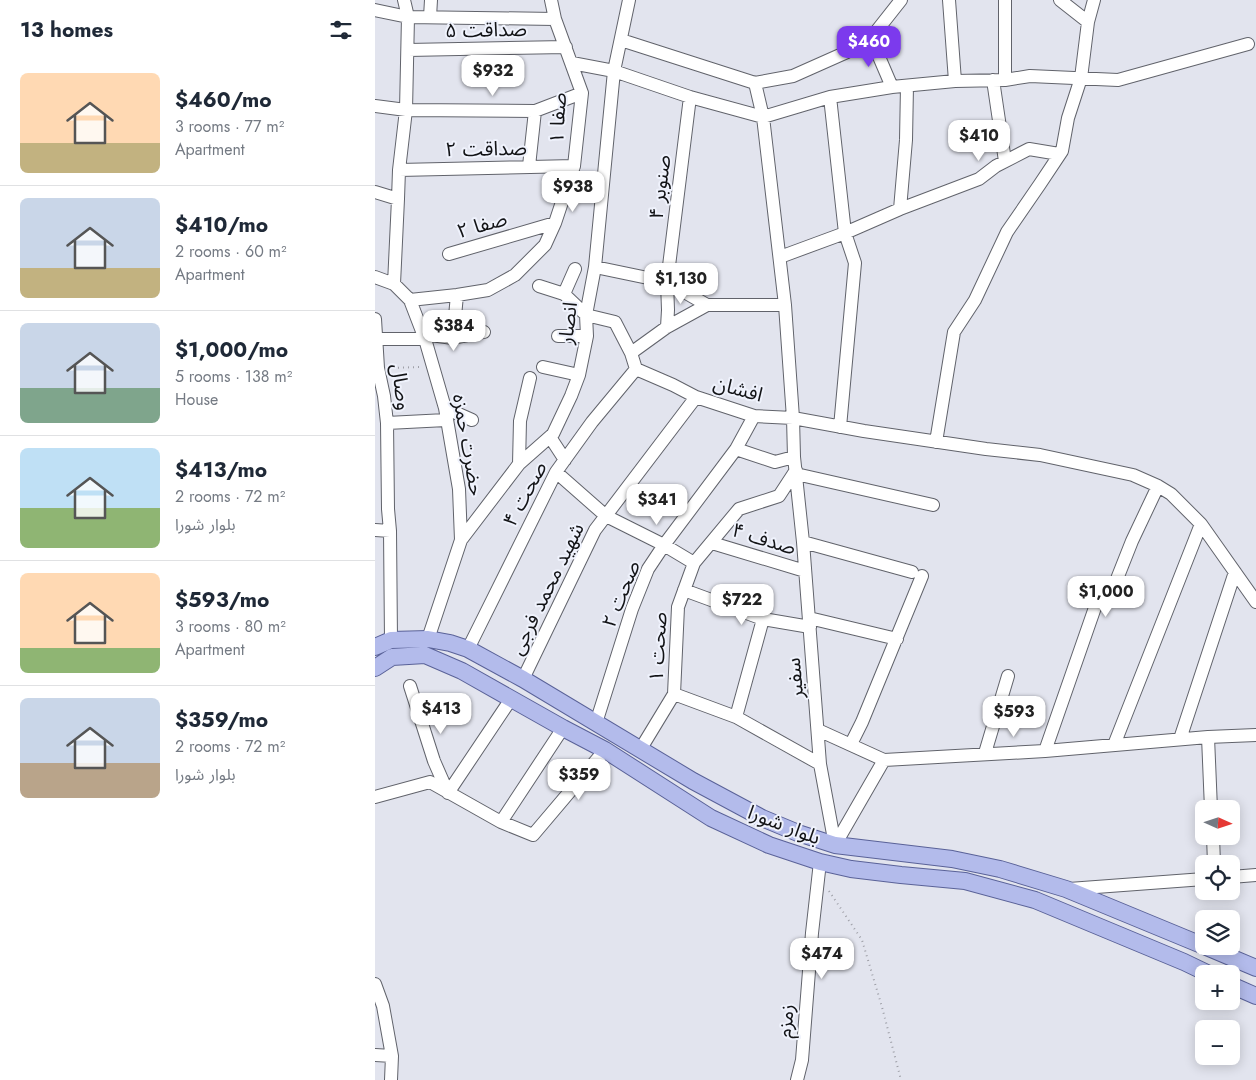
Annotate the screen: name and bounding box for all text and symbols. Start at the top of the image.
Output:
text: 13 homes [20,15,113,45]
street label: صداقت ۵ [445,15,527,45]
icon: filters [327,16,355,44]
pin: $460 [839,26,899,68]
text: $460 [848,30,890,53]
pin: $932 [463,54,523,97]
text: $932 [472,59,514,82]
text: $460/mo [175,85,272,115]
street label: صفا ۱ [542,92,574,144]
icon: home [60,93,120,153]
text: 3 rooms · 77 m² [175,115,284,138]
pin: $410 [949,120,1009,162]
text: $410 [959,124,999,147]
street label: صداقت ۲ [445,134,527,164]
text: Apartment [175,138,245,161]
street label: صنوبر ۴ [642,153,678,221]
pin: $938 [543,170,603,213]
text: $938 [553,175,593,198]
street label: صفا ۲ [453,204,511,246]
text: $410/mo [175,210,268,240]
icon: home [60,218,120,278]
text: 2 rooms · 60 m² [175,240,287,263]
pin: $1,130 [640,262,722,305]
text: Apartment [175,263,245,286]
text: $1,130 [655,267,707,290]
street label: انصار [551,300,585,347]
pin: $384 [424,310,484,352]
text: $384 [433,314,475,337]
text: $1,000/mo [175,335,288,365]
icon: home [60,343,120,403]
street label: وصال [383,362,419,412]
text: 5 rooms · 138 m² [175,365,292,388]
street label: افشان [710,368,766,410]
text: House [175,388,218,411]
street label: حضرت حمزه [445,392,491,498]
text: $413/mo [175,455,267,485]
street label: صحت ۴ [496,456,554,532]
icon: home [60,468,120,528]
pin: $341 [627,484,687,526]
text: 2 rooms · 72 m² [175,485,285,508]
text: $341 [637,488,677,511]
text: بلوار شورا [175,513,236,536]
street label: صدف ۴ [728,516,800,562]
street label: شهید محمد فرجی [502,518,592,660]
street label: صحت ۲ [594,556,648,632]
pin: $1,000 [1065,576,1147,618]
text: $1,000 [1078,580,1134,603]
pin: $722 [712,584,772,626]
text: $593/mo [175,585,269,615]
text: $722 [722,588,762,611]
icon: home [60,593,120,653]
street label: صحت ۱ [642,611,674,683]
text: 3 rooms · 80 m² [175,615,286,638]
text: Apartment [175,638,245,661]
street label: سفیر [779,656,811,701]
pin: $413 [411,692,471,735]
pin: $593 [984,696,1044,738]
text: $413 [421,697,461,720]
text: $593 [994,700,1034,723]
text: $359/mo [175,705,268,735]
icon: home [60,718,120,778]
text: 2 rooms · 72 m² [175,735,285,758]
pin: $359 [549,758,609,801]
text: بلوار شورا [175,763,236,786]
text: $359 [559,763,599,786]
street label: بلوار شورا [743,798,825,852]
north arrow [1195,800,1240,845]
map controls [1195,800,1240,1065]
button: locate [1195,855,1240,900]
button: layers [1195,910,1240,955]
pin: $474 [792,938,852,980]
text: $474 [801,942,843,965]
button: + [1195,965,1240,1010]
street label: زمزم [770,1003,802,1039]
button: − [1195,1020,1240,1065]

